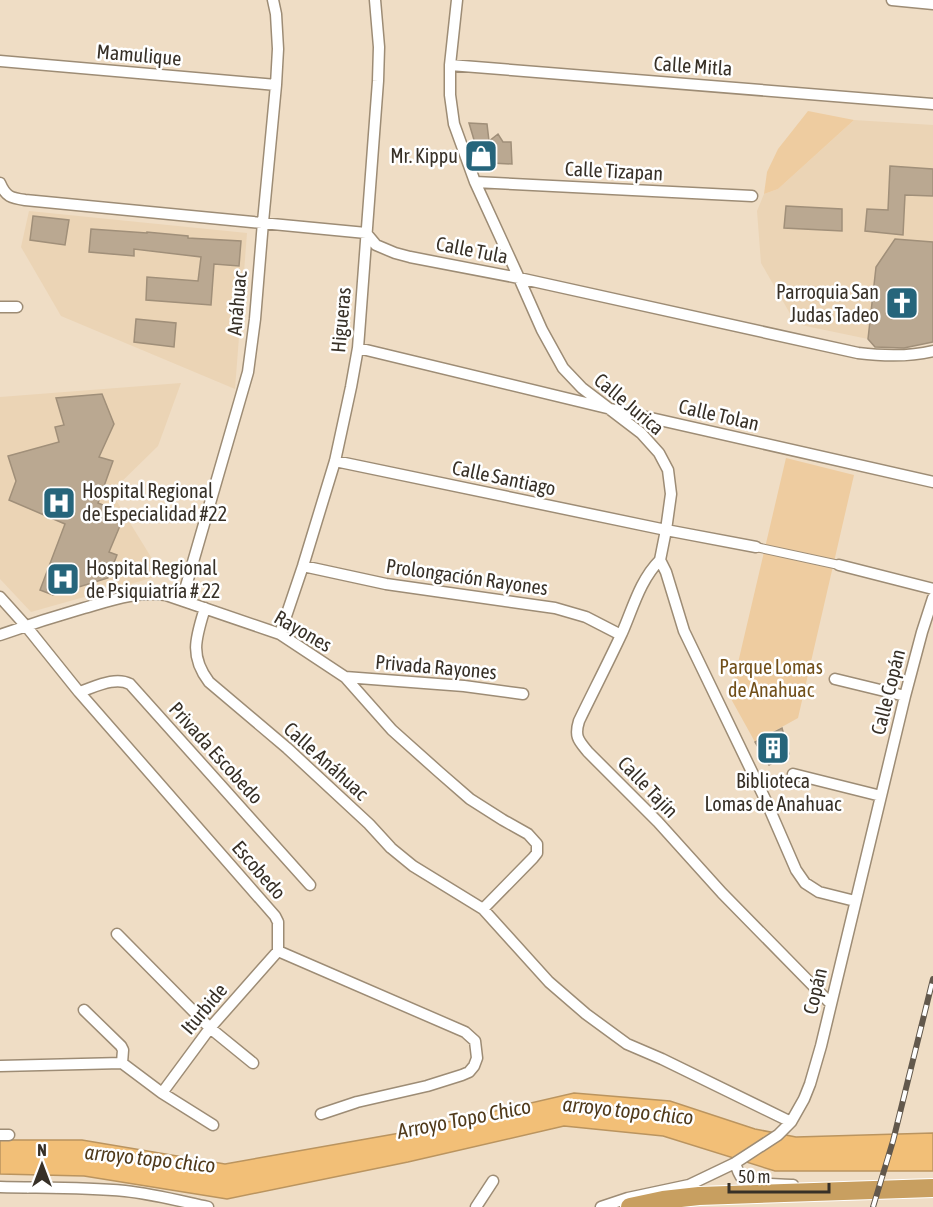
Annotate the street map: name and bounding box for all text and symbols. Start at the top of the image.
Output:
street label: Mamulique [96,39,182,70]
street label: Calle Mitla [653,51,733,80]
shop icon: Mr. Kippu [463,138,499,174]
place label: Mr. Kippu [390,144,458,167]
street label: Calle Tizapan [564,156,664,185]
street label: Calle Tula [434,231,510,268]
street label: Anáhuac [222,269,251,336]
place label: Parroquia San Judas Tadeo [776,280,879,326]
church icon: Parroquia San Judas Tadeo [884,285,920,321]
street label: Higueras [326,286,355,354]
street label: Calle Jurica [590,368,669,439]
street label: Calle Tolan [677,394,762,435]
street label: Calle Santiago [450,455,558,500]
place label: Hospital Regional de Especialidad #22 [82,479,227,525]
hospital icon: Hospital Regional de Especialidad #22 [41,485,77,521]
street label: Prolongación Rayones [385,554,549,599]
place label: Hospital Regional de Psiquiatría # 22 [86,556,220,602]
hospital icon: Hospital Regional de Psiquiatría # 22 [45,561,81,597]
street label: Rayones [270,605,336,656]
street label: Calle Copán [866,647,909,737]
street label: Privada Rayones [374,650,498,683]
park label: Parque Lomas de Anahuac [719,655,823,701]
street label: Privada Escobedo [165,697,268,808]
street label: Calle Anáhuac [279,717,374,805]
building icon: Biblioteca Lomas de Anahuac [755,730,791,766]
street label: Calle Tajín [614,751,683,822]
place label: Biblioteca Lomas de Anahuac [705,769,842,815]
street label: Escobedo [228,836,291,904]
street label: Copán [798,965,831,1016]
street label: Iturbide [176,979,231,1039]
water label: arroyo topo chico [562,1091,695,1129]
water label: Arroyo Topo Chico [394,1093,533,1143]
north arrow [12,1135,72,1195]
water label: arroyo topo chico [84,1139,217,1177]
text: N [37,1141,47,1159]
scale bar [729,1156,830,1194]
text: 50 m [738,1166,770,1187]

